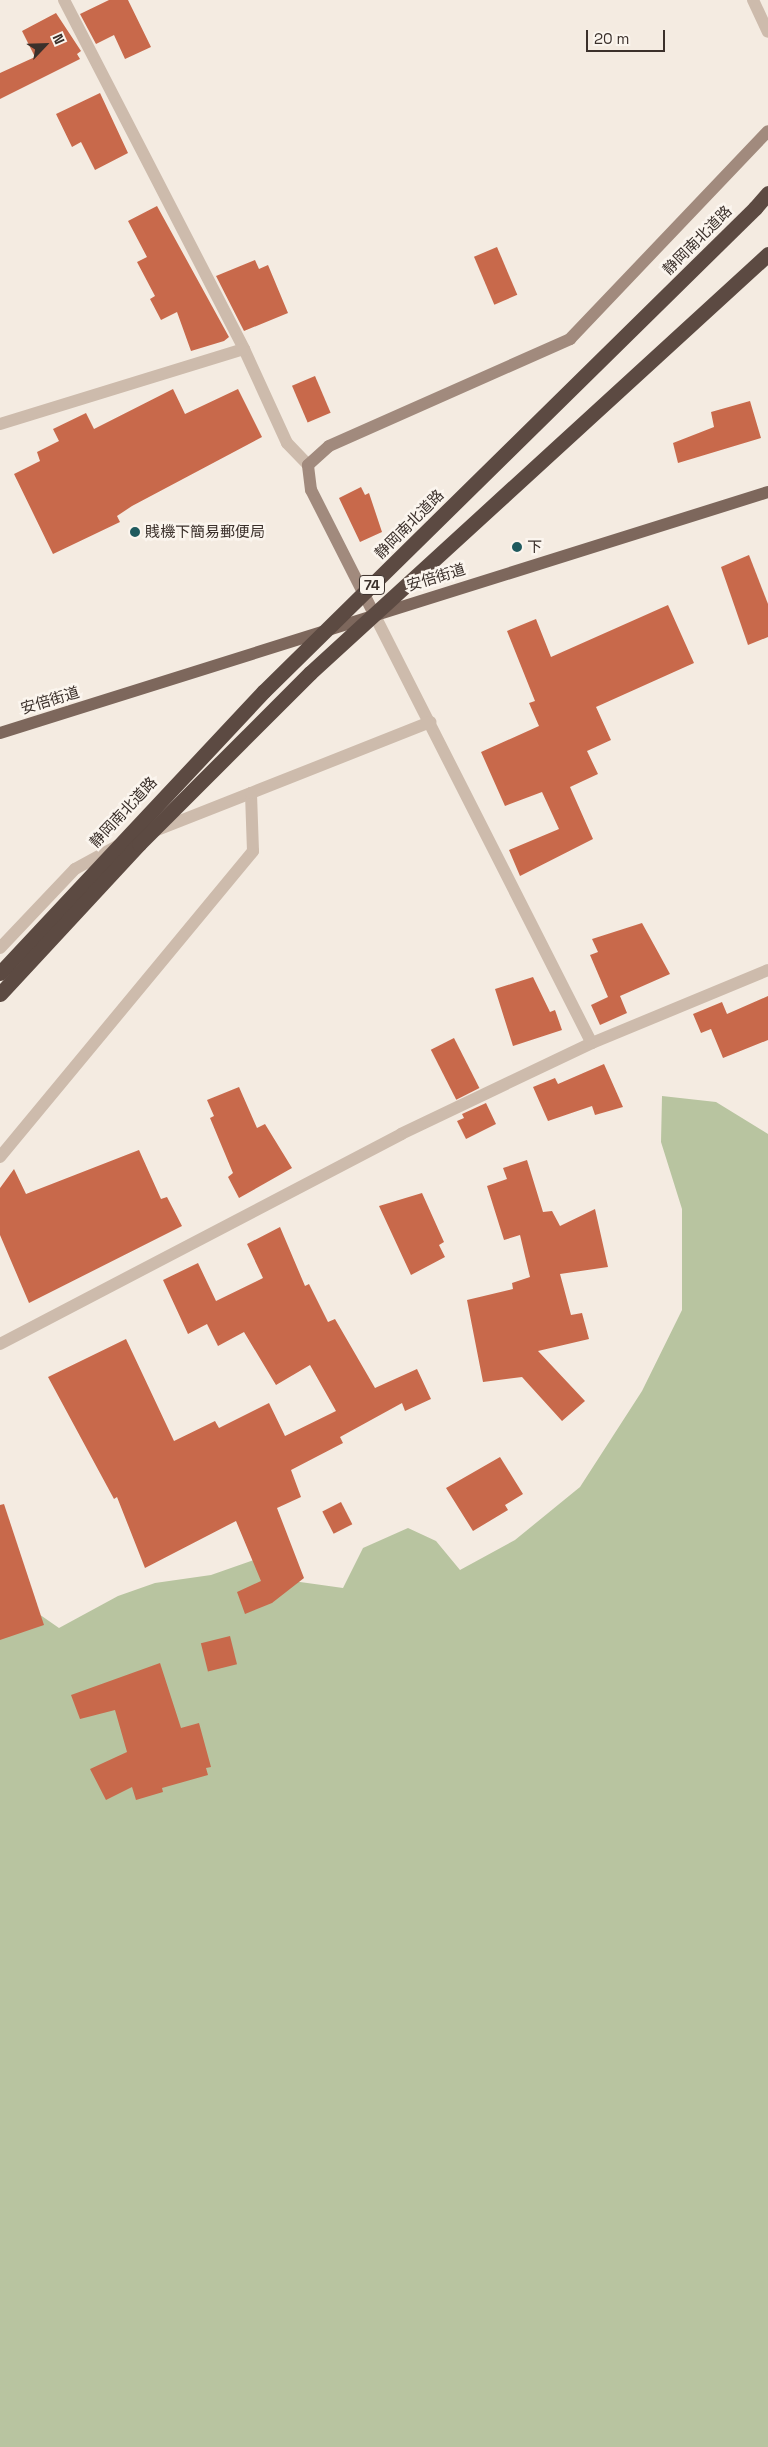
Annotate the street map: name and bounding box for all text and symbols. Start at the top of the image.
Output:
north arrow [20,20,70,70]
scale bar [588,20,667,52]
text: 20 m [594,29,629,48]
text: N [49,31,69,47]
street label: 静岡南北道路 [659,202,735,278]
street label: 静岡南北道路 [371,486,447,562]
place label: 賎機下簡易郵便局 [145,523,265,541]
marker: 賎機下簡易郵便局 [129,526,141,538]
place label: 下 [527,538,542,556]
marker: 下 [511,541,523,553]
street label: 安倍街道 [405,560,467,594]
road number: 74 [358,574,386,596]
street label: 安倍街道 [19,683,81,717]
street label: 静岡南北道路 [86,773,160,851]

